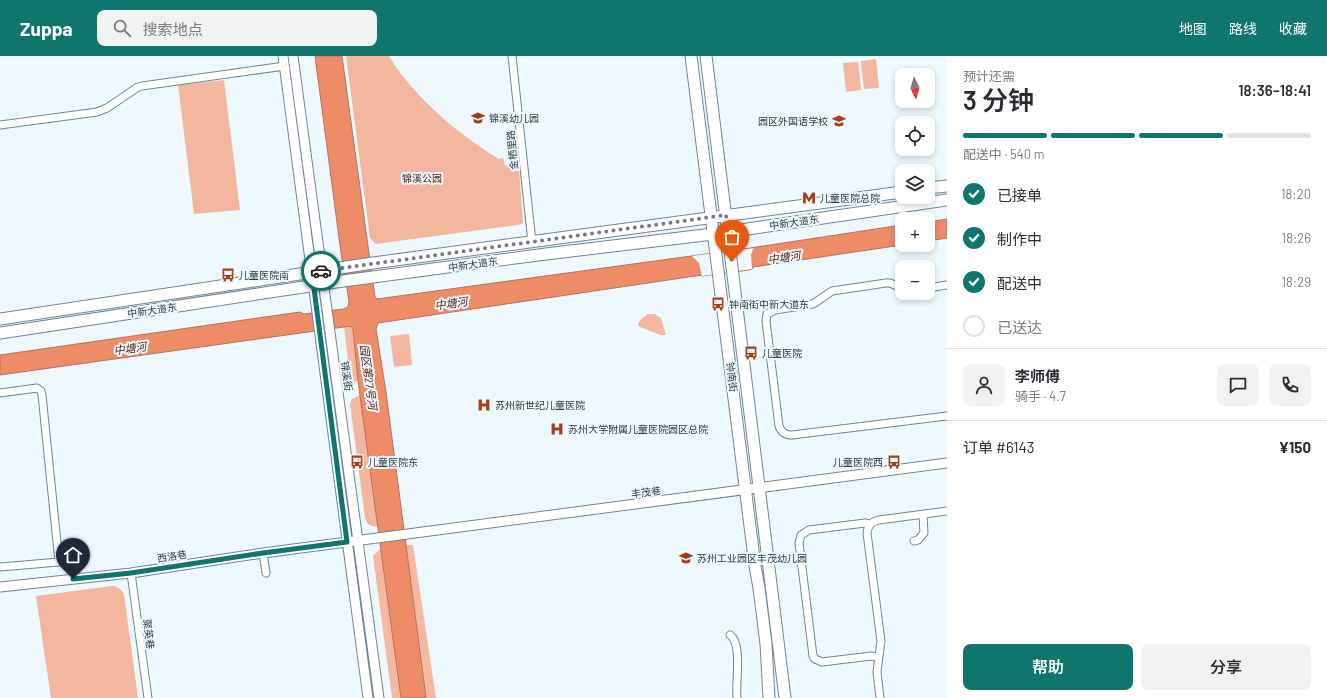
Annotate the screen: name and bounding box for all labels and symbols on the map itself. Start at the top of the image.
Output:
north arrow [895,68,935,108]
school or university icon: 锦溪幼儿园 [470,110,486,126]
place label: 锦溪幼儿园 [489,112,539,124]
school or university icon: 园区外国语学校 [831,113,847,129]
place label: 园区外国语学校 [758,115,828,127]
street label: 金栖里路 [504,129,520,171]
park label: 锦溪公园 [402,172,442,184]
metro station icon: 儿童医院总院 [801,190,817,206]
place label: 儿童医院总院 [820,192,880,204]
street label: 中新大道东 [768,213,820,231]
pin [715,220,749,261]
water label: 中塘河 [767,248,803,266]
courier [301,251,341,291]
street label: 中新大道东 [447,255,499,273]
bus stop icon: 儿童医院南 [220,267,236,283]
place label: 儿童医院南 [239,269,289,281]
water label: 中塘河 [434,294,470,312]
bus stop icon: 钟南街中新大道东 [710,296,726,312]
place label: 钟南街中新大道东 [729,298,809,310]
street label: 中新大道东 [126,301,178,319]
water label: 中塘河 [113,339,149,357]
water label: 园区第27号河 [358,344,380,412]
bus stop icon: 儿童医院 [743,345,759,361]
place label: 儿童医院 [762,347,802,359]
street label: 锦溪街 [339,360,355,392]
street label: 钟南街 [724,361,740,393]
hospital icon: 苏州新世纪儿童医院 [476,397,492,413]
place label: 苏州新世纪儿童医院 [495,399,585,411]
hospital icon: 苏州大学附属儿童医院园区总院 [549,421,565,437]
place label: 苏州大学附属儿童医院园区总院 [568,423,708,435]
bus stop icon: 儿童医院东 [349,454,365,470]
bus stop icon: 儿童医院西 [886,454,902,470]
place label: 儿童医院东 [368,456,418,468]
place label: 儿童医院西 [833,456,883,468]
street label: 丰茂巷 [630,484,662,500]
pin [56,538,90,579]
street label: 西洛巷 [156,548,188,564]
school or university icon: 苏州工业园区丰茂幼儿园 [678,550,694,566]
place label: 苏州工业园区丰茂幼儿园 [697,552,807,564]
street label: 聚英巷 [141,618,157,650]

